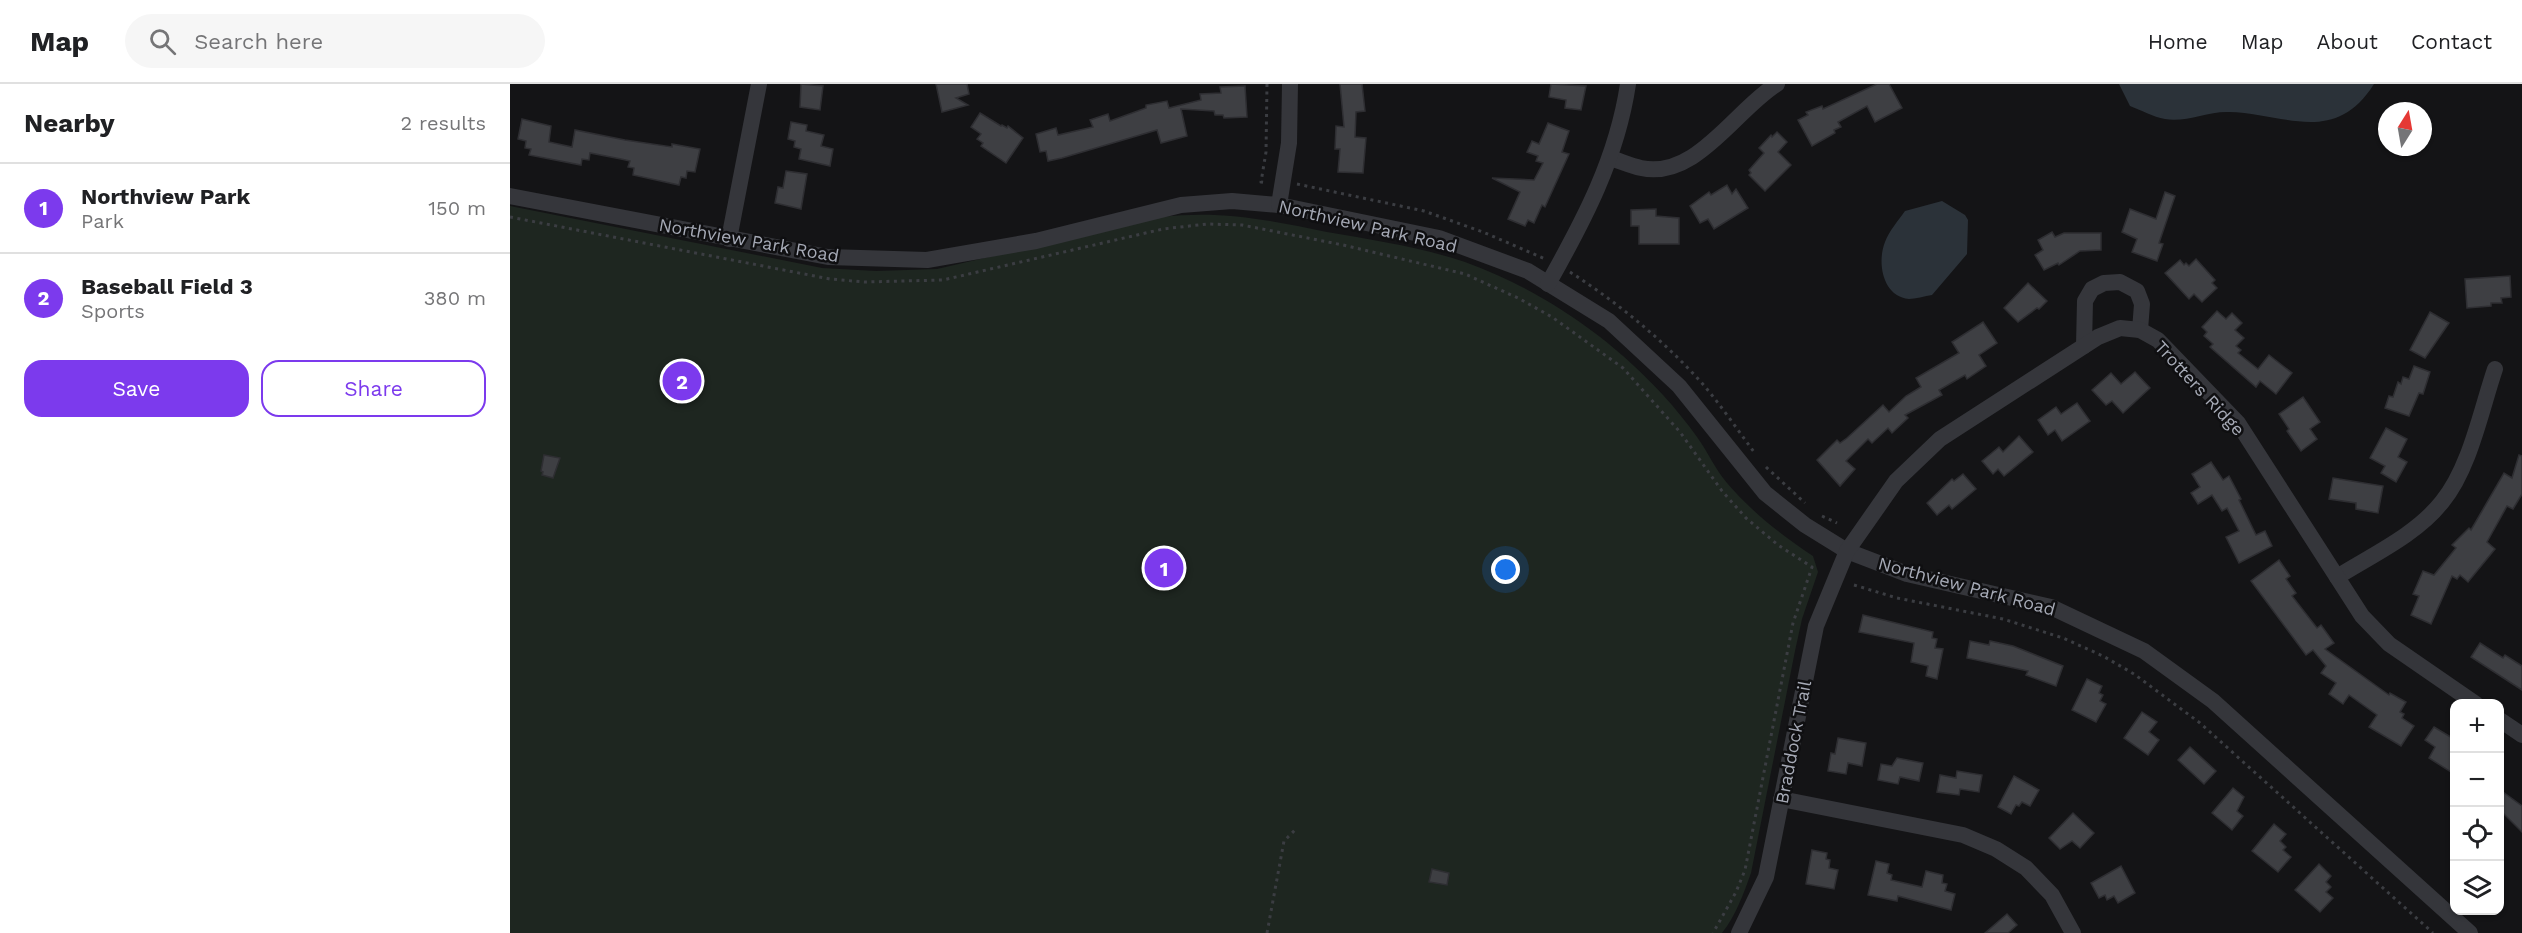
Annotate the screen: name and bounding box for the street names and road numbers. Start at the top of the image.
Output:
street label: Northview Park Road [1277,195,1459,257]
street label: Northview Park Road [657,214,841,266]
street label: Trotters Ridge [2151,336,2249,440]
street label: Northview Park Road [1876,552,2058,620]
street label: Braddock Trail [1771,678,1815,805]

